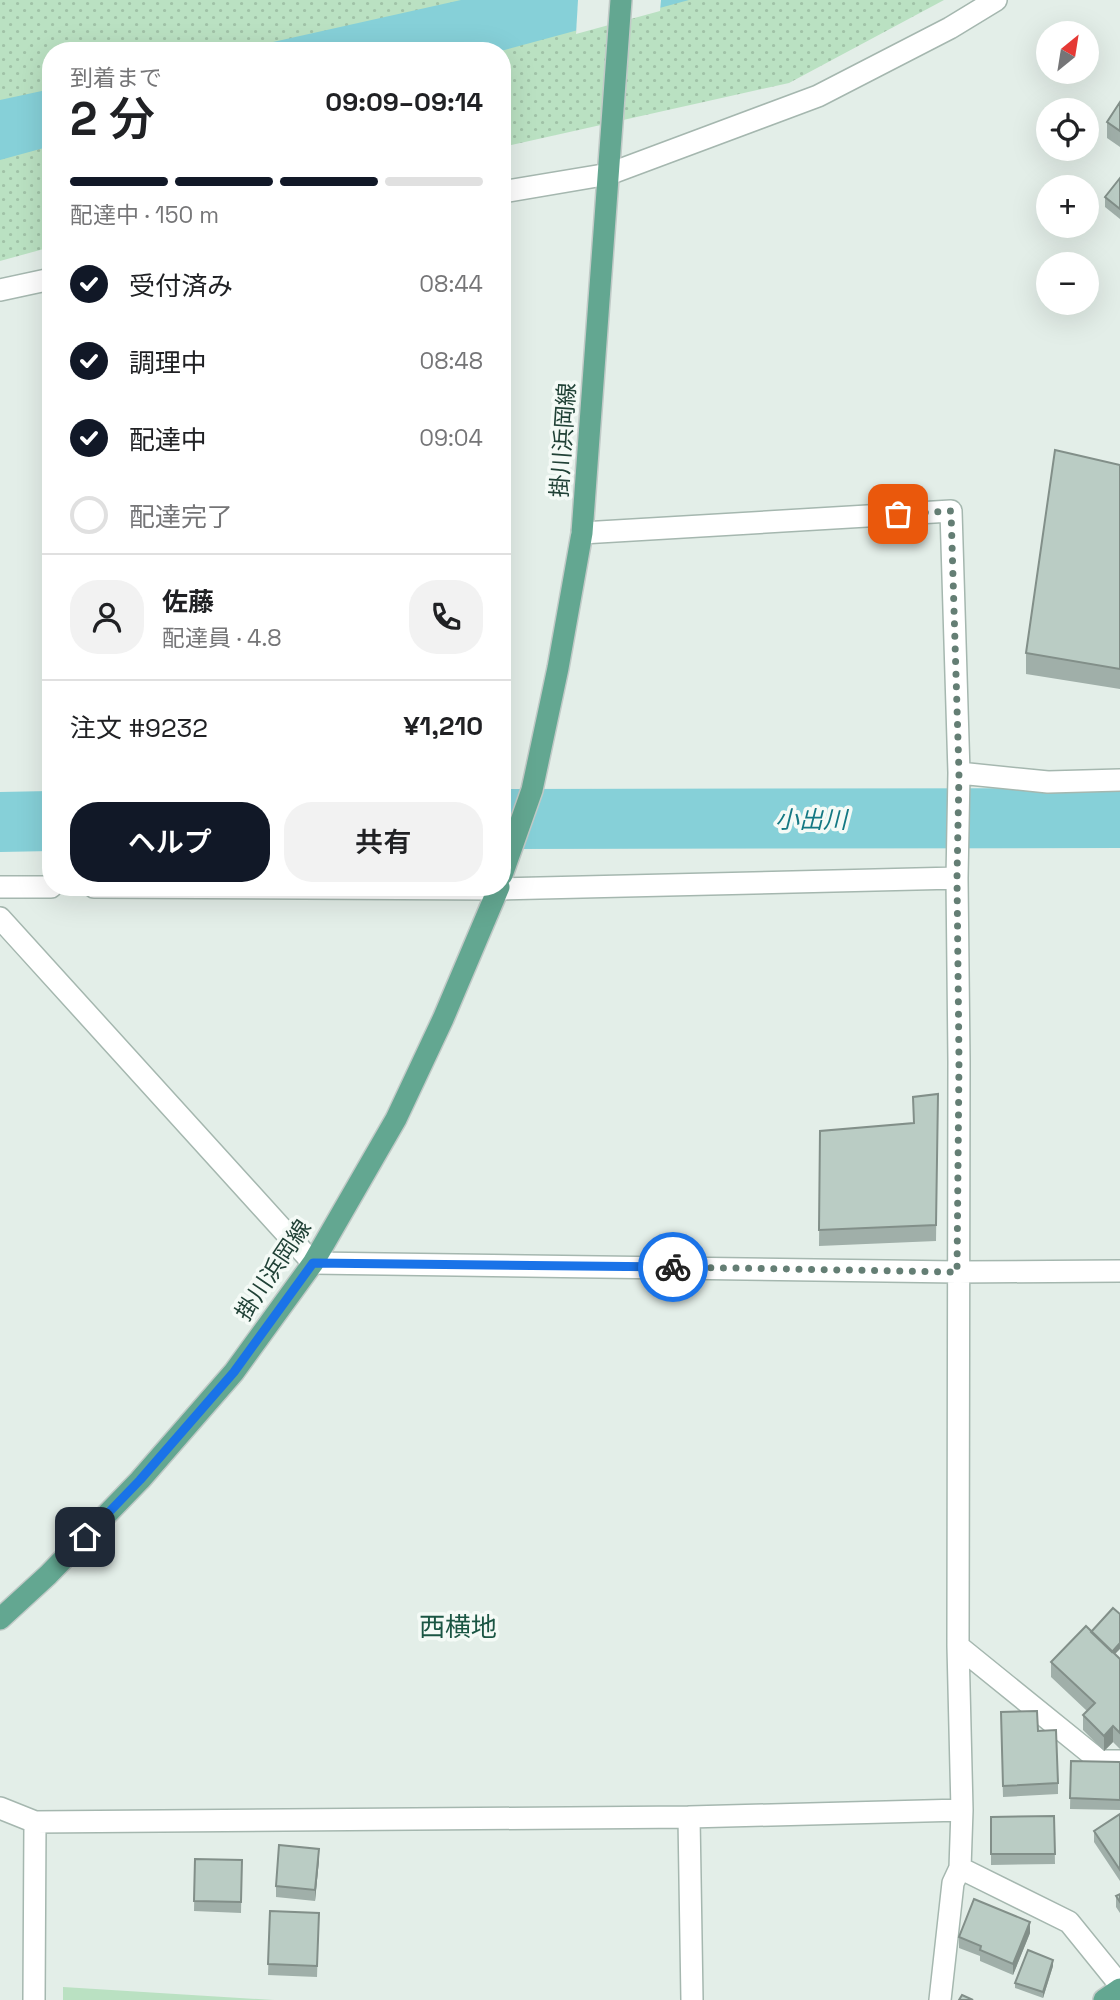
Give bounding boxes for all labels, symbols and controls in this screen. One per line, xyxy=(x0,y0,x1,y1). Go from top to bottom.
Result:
north arrow xyxy=(1036,21,1099,84)
map controls xyxy=(1036,21,1099,315)
text: 到着まで xyxy=(70,63,162,93)
text: 09:09–09:14 xyxy=(325,85,483,119)
text: 2 分 xyxy=(70,90,155,148)
button: locate xyxy=(1036,98,1099,161)
button: + xyxy=(1036,175,1099,238)
text: 配達中 · 150 m xyxy=(70,200,219,230)
button: − xyxy=(1036,252,1099,315)
icon: check xyxy=(70,265,108,303)
text: 受付済み xyxy=(129,269,233,303)
text: 08:44 xyxy=(419,269,483,299)
icon: check xyxy=(70,342,108,380)
text: 調理中 xyxy=(129,346,207,380)
text: 08:48 xyxy=(419,346,483,376)
street label: 掛川浜岡線 xyxy=(544,382,582,498)
icon: check xyxy=(70,419,108,457)
text: 配達中 xyxy=(129,423,207,457)
text: 09:04 xyxy=(419,423,483,453)
pin xyxy=(868,484,928,544)
icon: bag xyxy=(879,495,917,533)
text: 配達完了 xyxy=(129,500,233,534)
button: person xyxy=(70,580,144,654)
button: phone xyxy=(409,580,483,654)
text: 佐藤 xyxy=(162,585,214,619)
text: 配達員 · 4.8 xyxy=(162,623,282,653)
text: ¥1,210 xyxy=(403,709,483,743)
text: 注文 #9232 xyxy=(70,711,208,745)
button: ヘルプ xyxy=(70,802,270,882)
button: 共有 xyxy=(284,802,483,882)
water label: 小出川 xyxy=(775,804,850,835)
street label: 掛川浜岡線 xyxy=(228,1214,318,1326)
courier xyxy=(638,1232,708,1302)
icon: bike xyxy=(654,1248,692,1286)
pin xyxy=(55,1507,115,1567)
icon: home xyxy=(66,1518,104,1556)
district label: 西横地 xyxy=(419,1610,497,1644)

